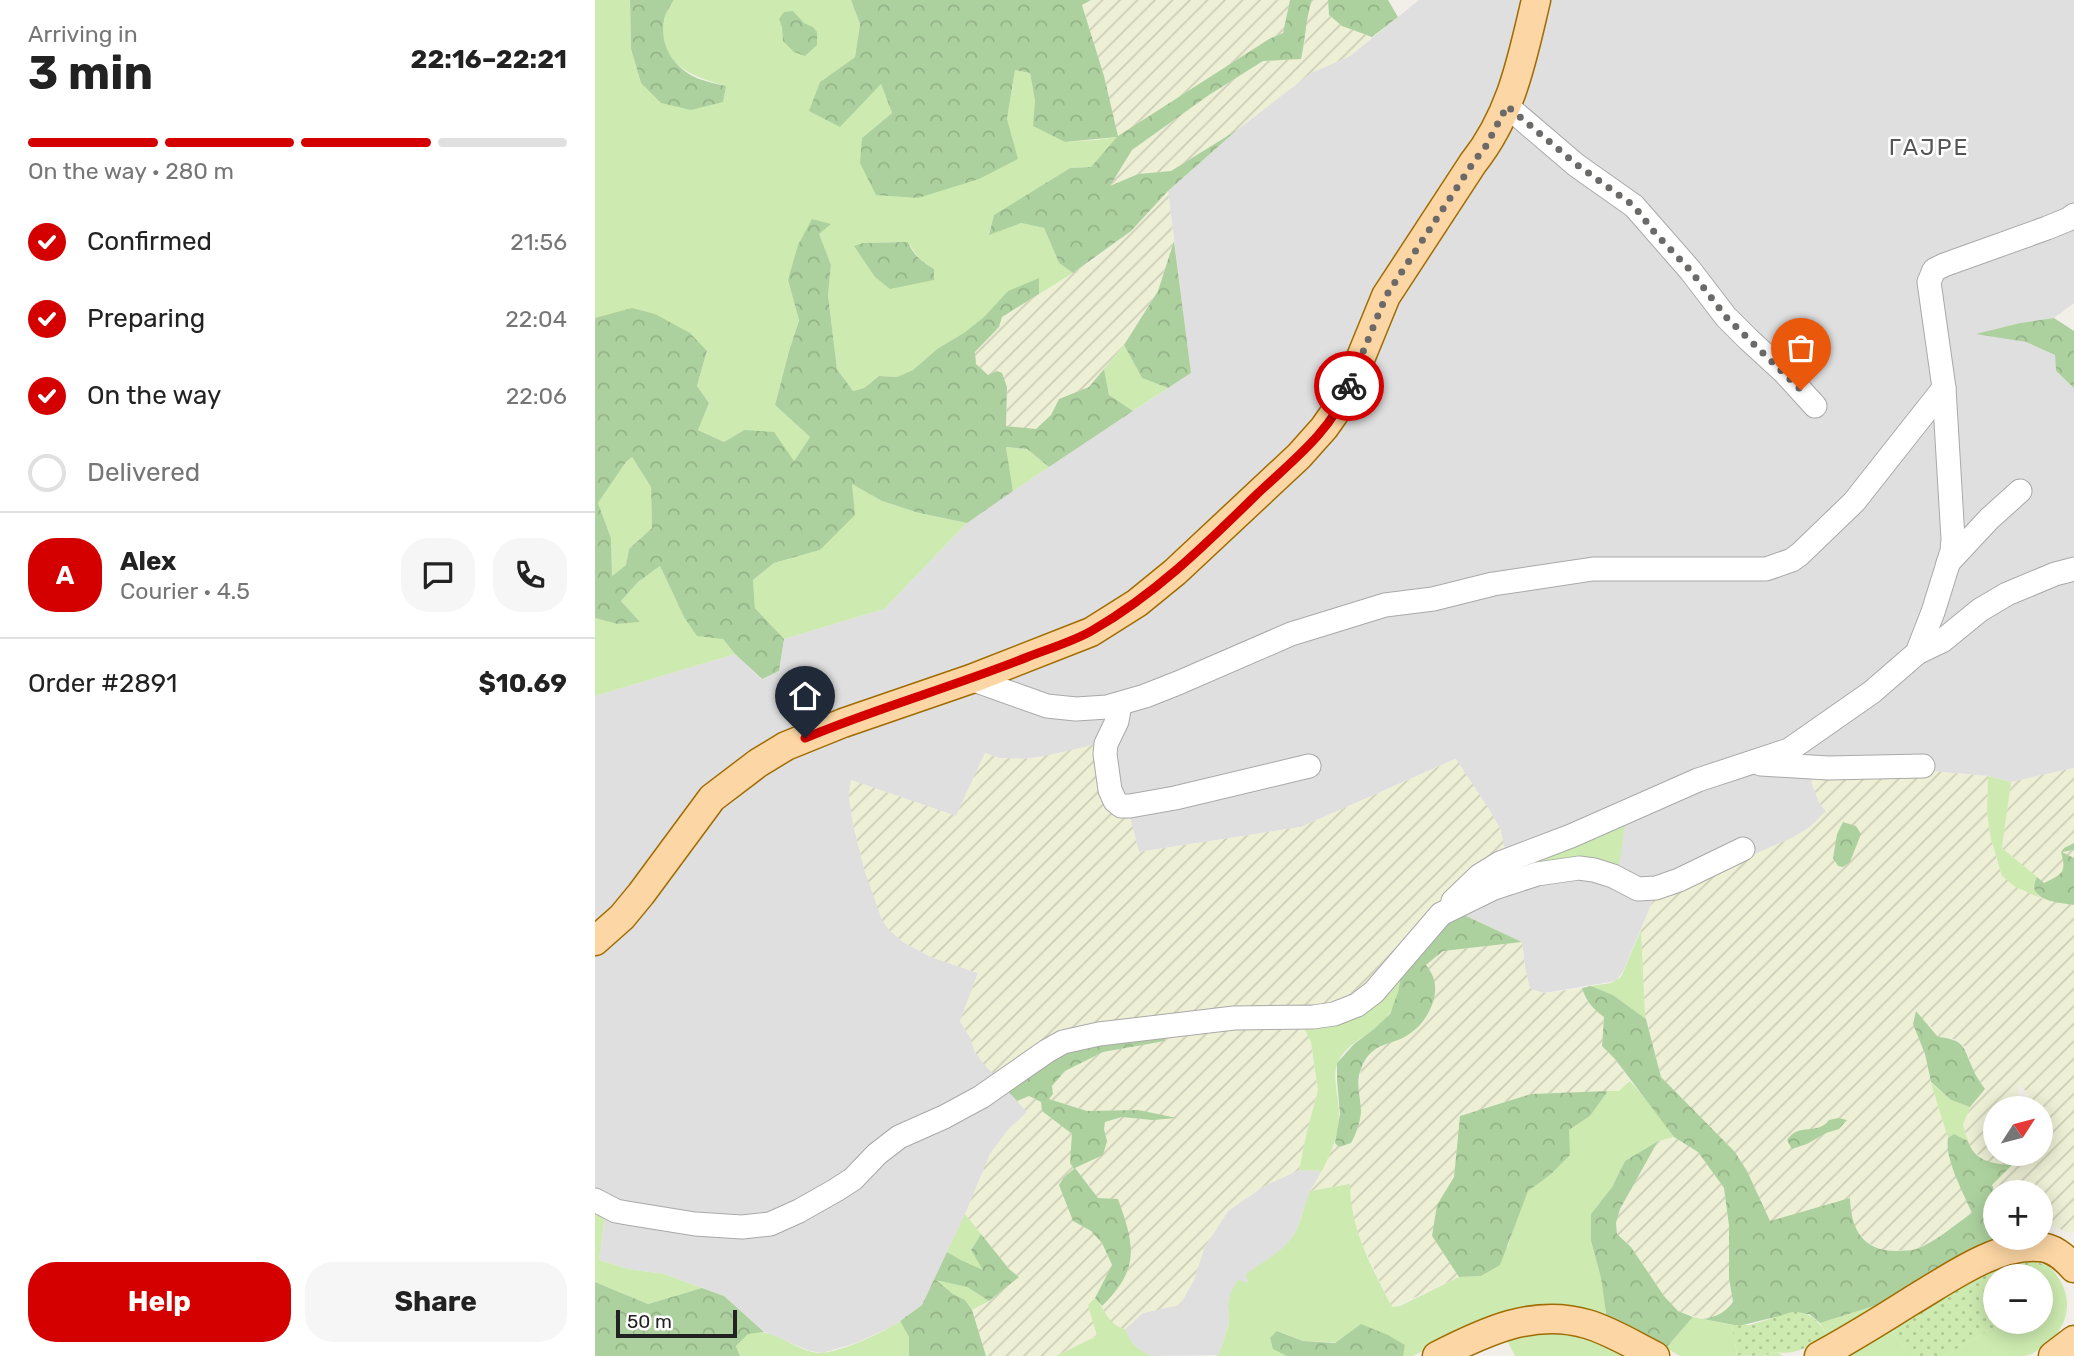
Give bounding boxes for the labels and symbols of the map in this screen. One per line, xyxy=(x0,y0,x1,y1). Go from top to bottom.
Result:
district label: ГАЈРЕ xyxy=(1889,133,1969,161)
pin xyxy=(1771,318,1831,390)
courier xyxy=(1314,351,1384,421)
pin xyxy=(775,666,835,738)
north arrow xyxy=(1983,1096,2053,1166)
scale bar xyxy=(616,1307,737,1339)

